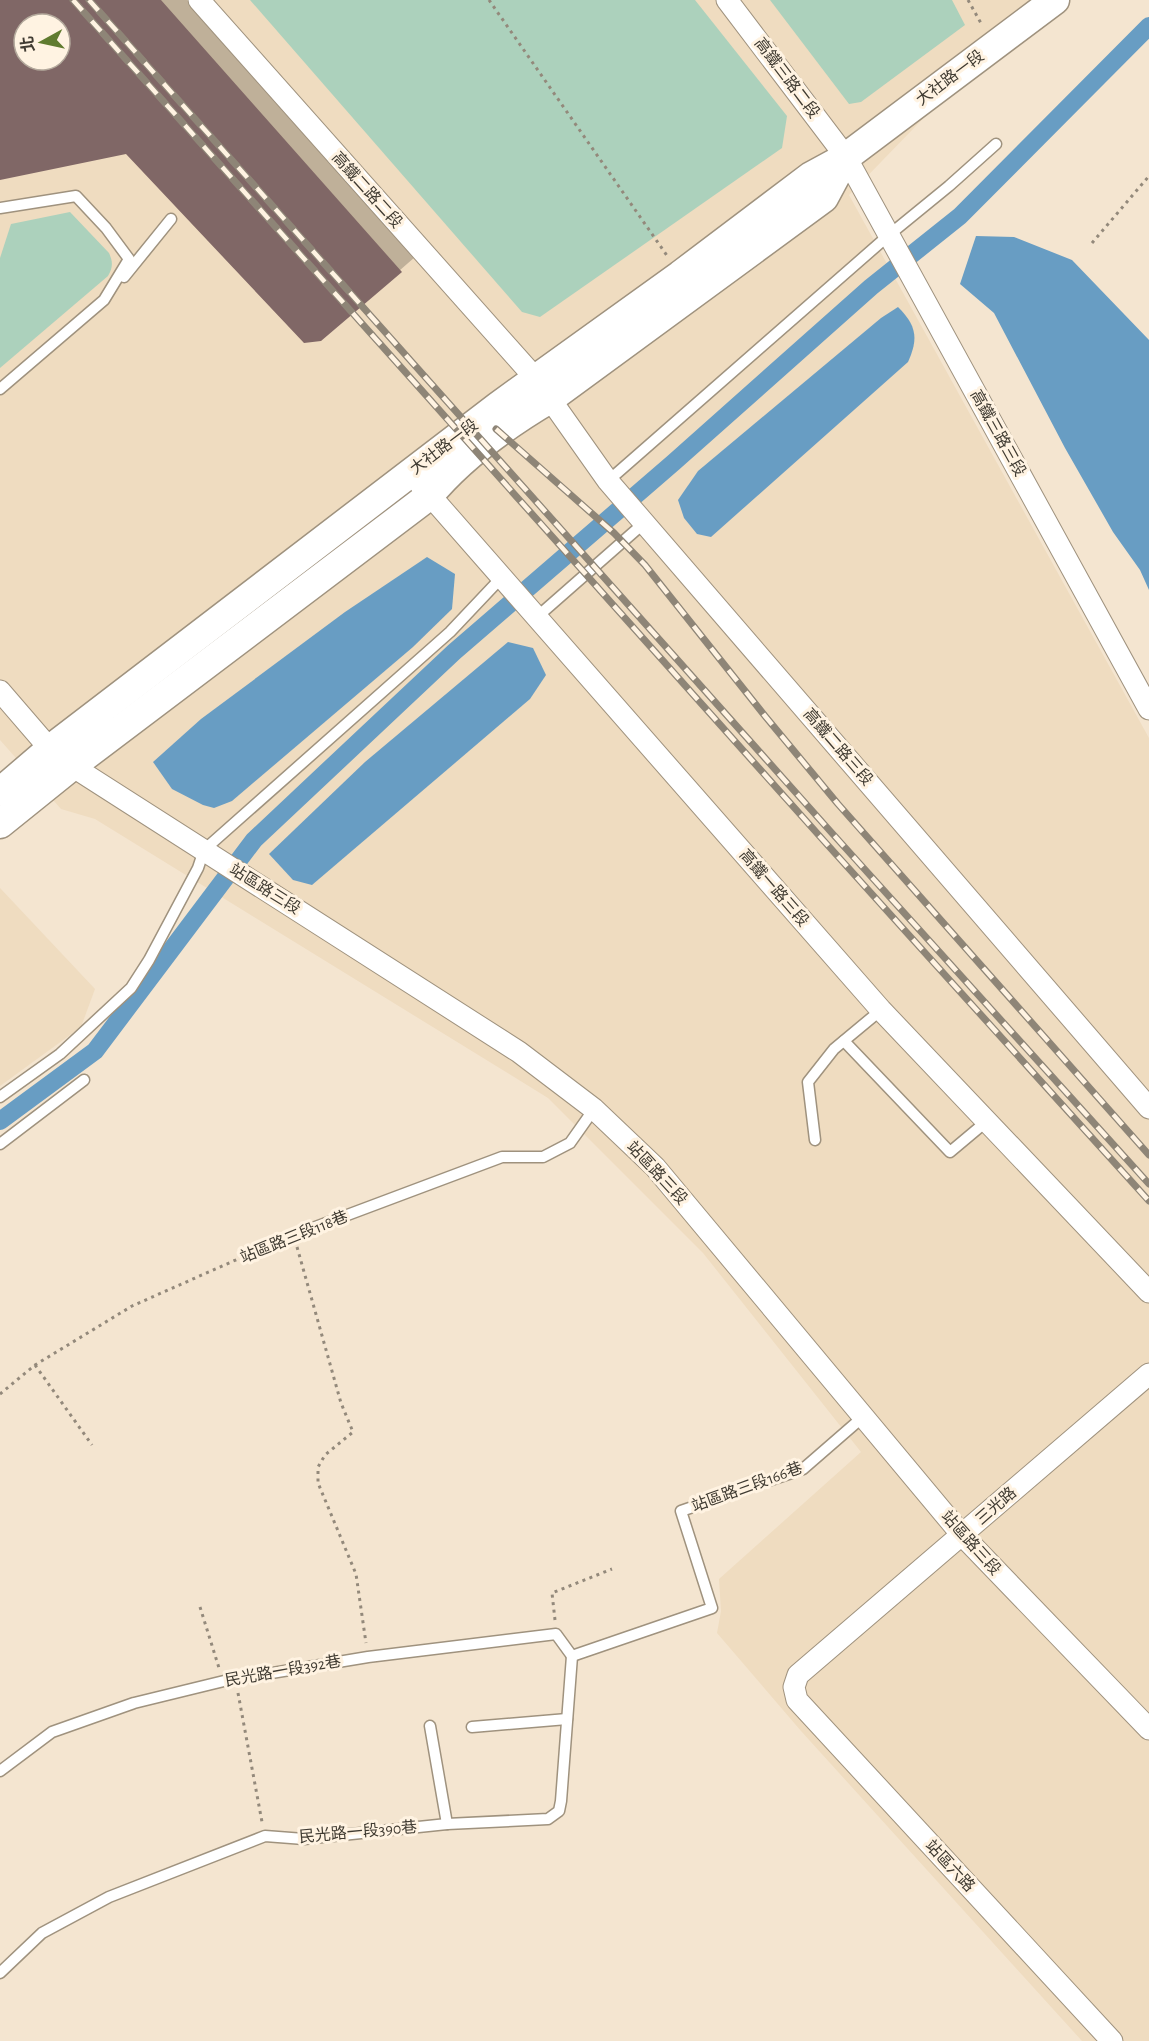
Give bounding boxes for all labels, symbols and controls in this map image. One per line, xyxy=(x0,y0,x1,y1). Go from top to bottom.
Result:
north arrow xyxy=(12,12,72,72)
street label: 高鐵三路二段 xyxy=(752,34,823,121)
text: 北 xyxy=(18,35,37,53)
street label: 大社路一段 xyxy=(913,47,987,108)
street label: 高鐵二路二段 xyxy=(329,148,406,231)
street label: 高鐵三路三段 xyxy=(968,387,1029,479)
street label: 大社路一段 xyxy=(407,416,481,477)
street label: 高鐵二路三段 xyxy=(800,705,876,788)
street label: 高鐵一路三段 xyxy=(736,846,812,929)
street label: 站區路三段 xyxy=(227,860,304,917)
street label: 站區路三段 xyxy=(624,1138,691,1208)
street label: 站區路三段118巷 xyxy=(238,1207,350,1266)
street label: 站區路三段166巷 xyxy=(689,1459,804,1514)
street label: 三光路 xyxy=(972,1483,1019,1528)
street label: 站區路三段 xyxy=(938,1507,1004,1578)
street label: 民光路一段392巷 xyxy=(224,1652,342,1689)
street label: 民光路一段390巷 xyxy=(298,1818,418,1845)
street label: 站區六路 xyxy=(922,1836,978,1895)

